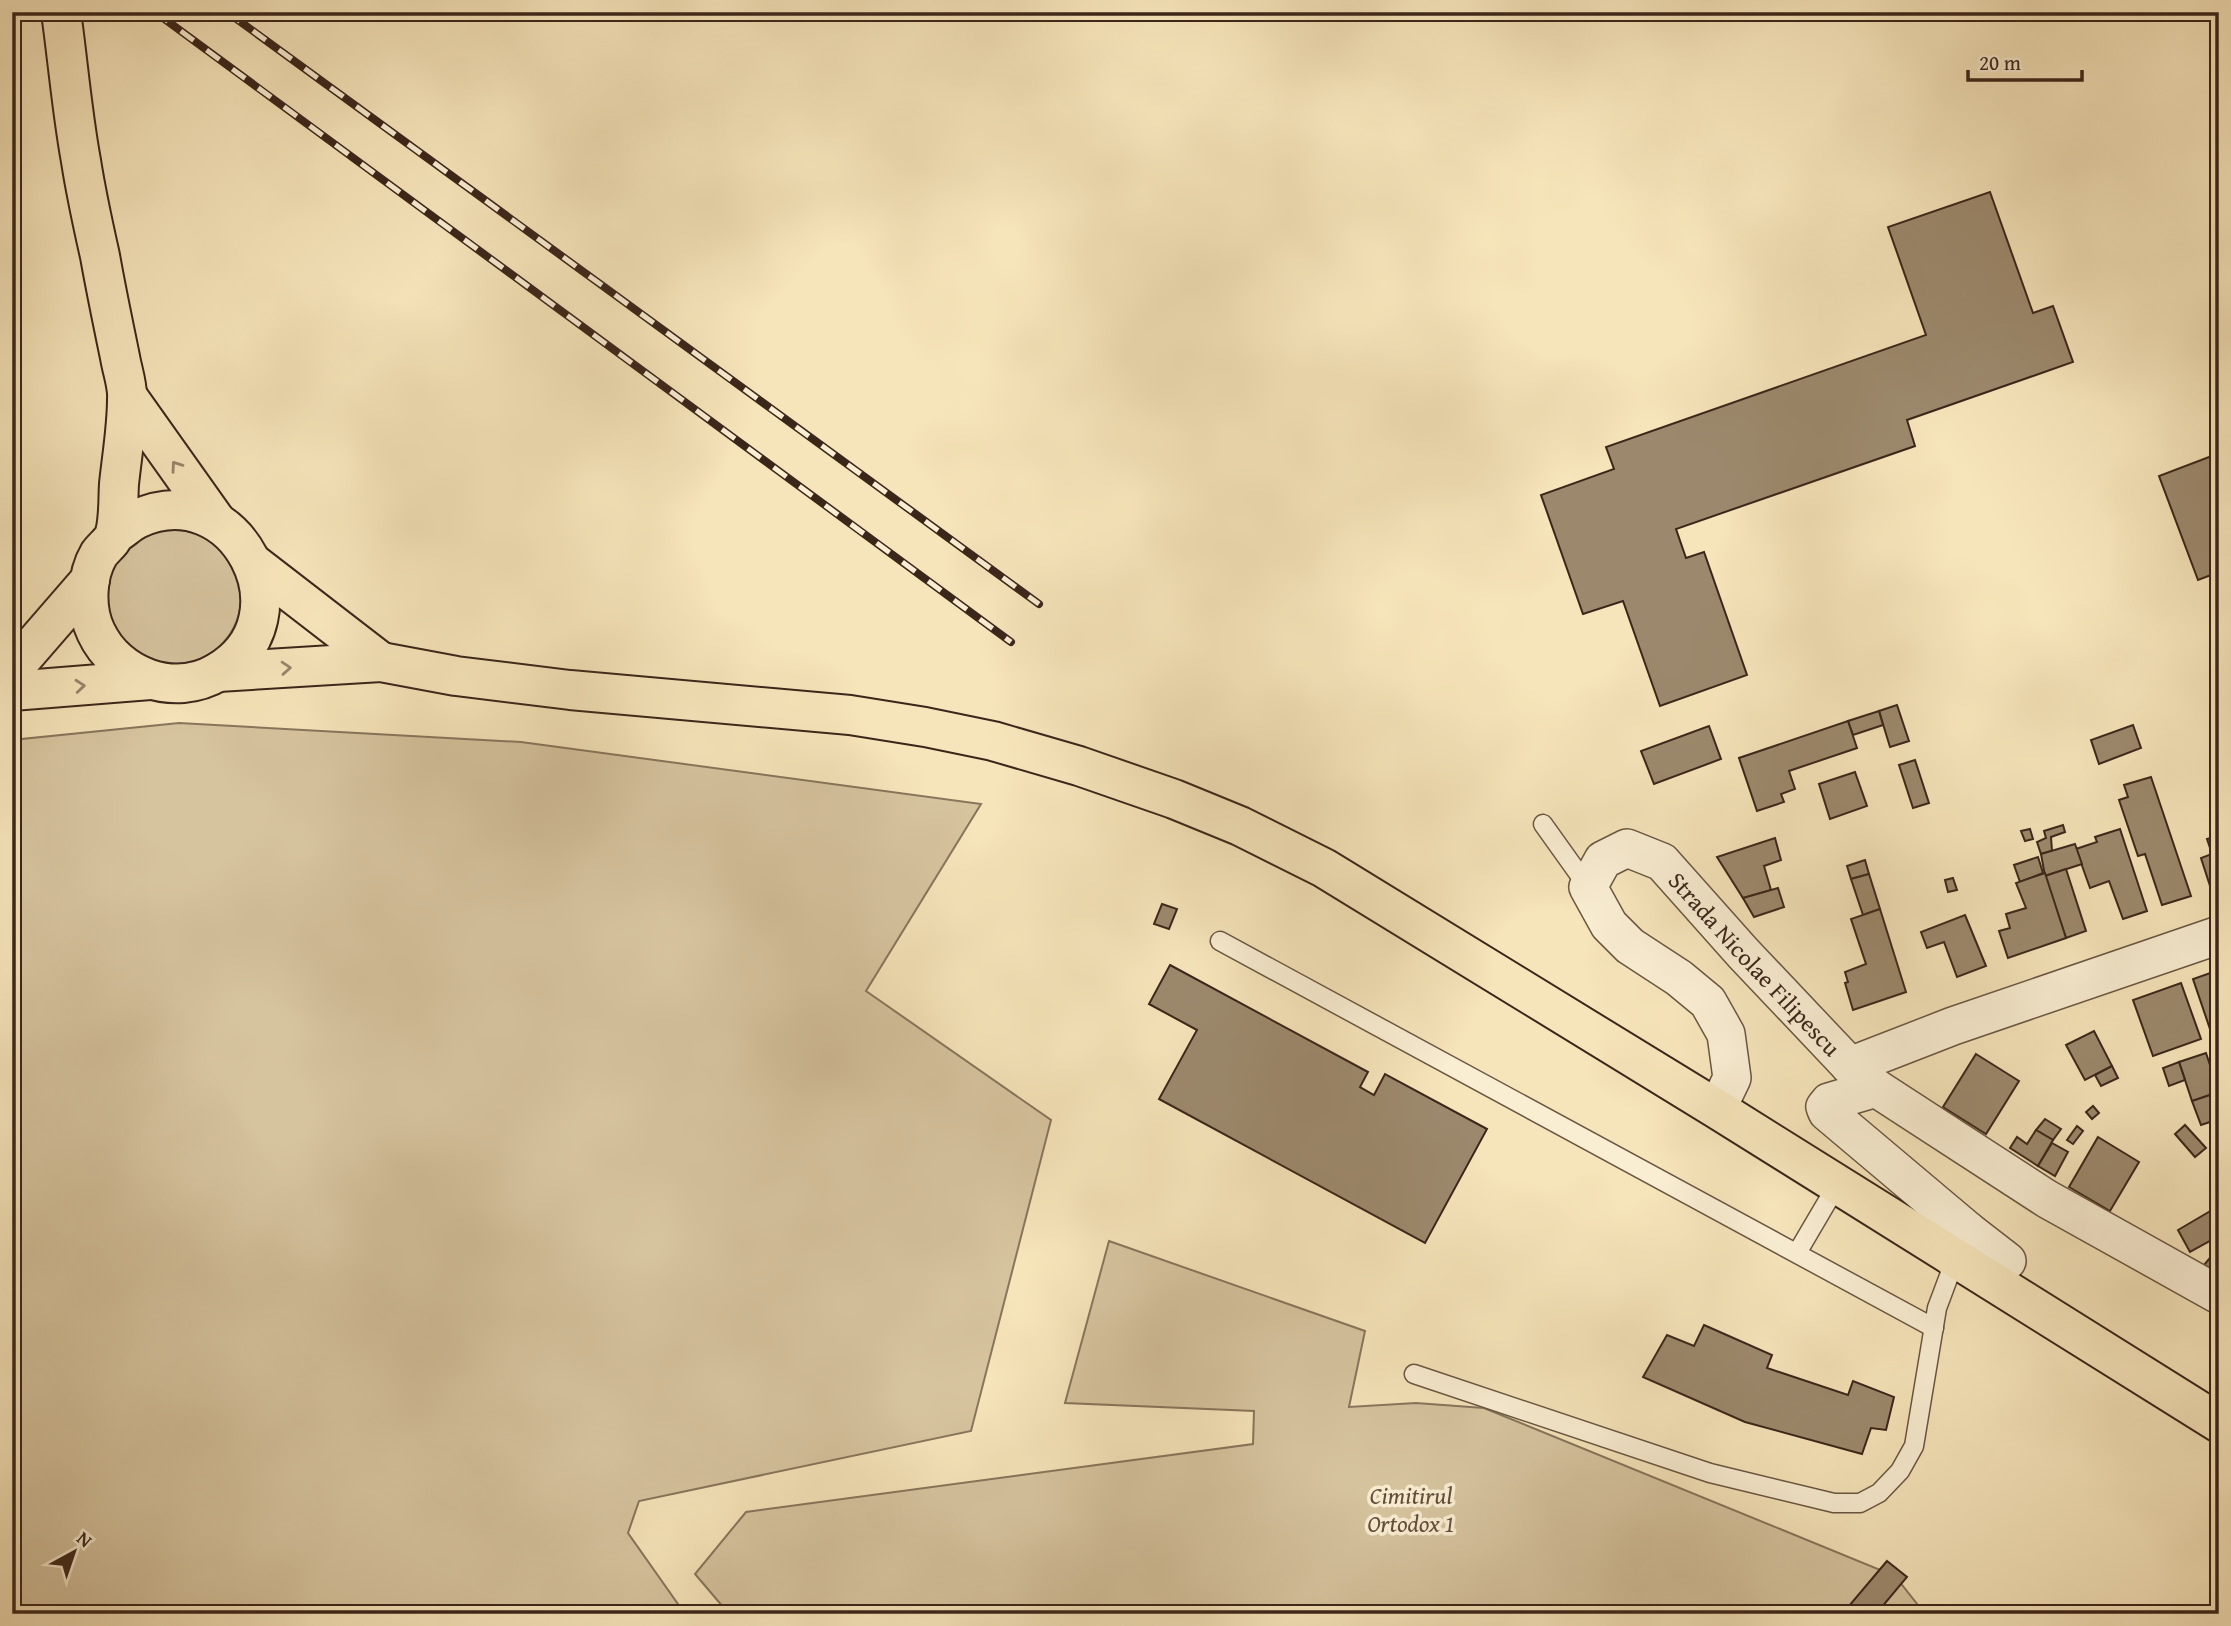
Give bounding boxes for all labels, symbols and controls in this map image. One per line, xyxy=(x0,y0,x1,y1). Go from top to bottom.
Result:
scale bar xyxy=(1968,38,2082,82)
text: 20 m xyxy=(1979,47,2021,78)
one-way arrow xyxy=(172,461,184,474)
one-way arrow xyxy=(281,661,292,676)
one-way arrow xyxy=(75,679,86,694)
street label: Strada Nicolae Filipescu xyxy=(1661,864,1849,1064)
park label: Cimitirul Ortodox 1 xyxy=(1367,1478,1455,1541)
north arrow xyxy=(38,1518,108,1588)
text: N xyxy=(71,1524,99,1554)

